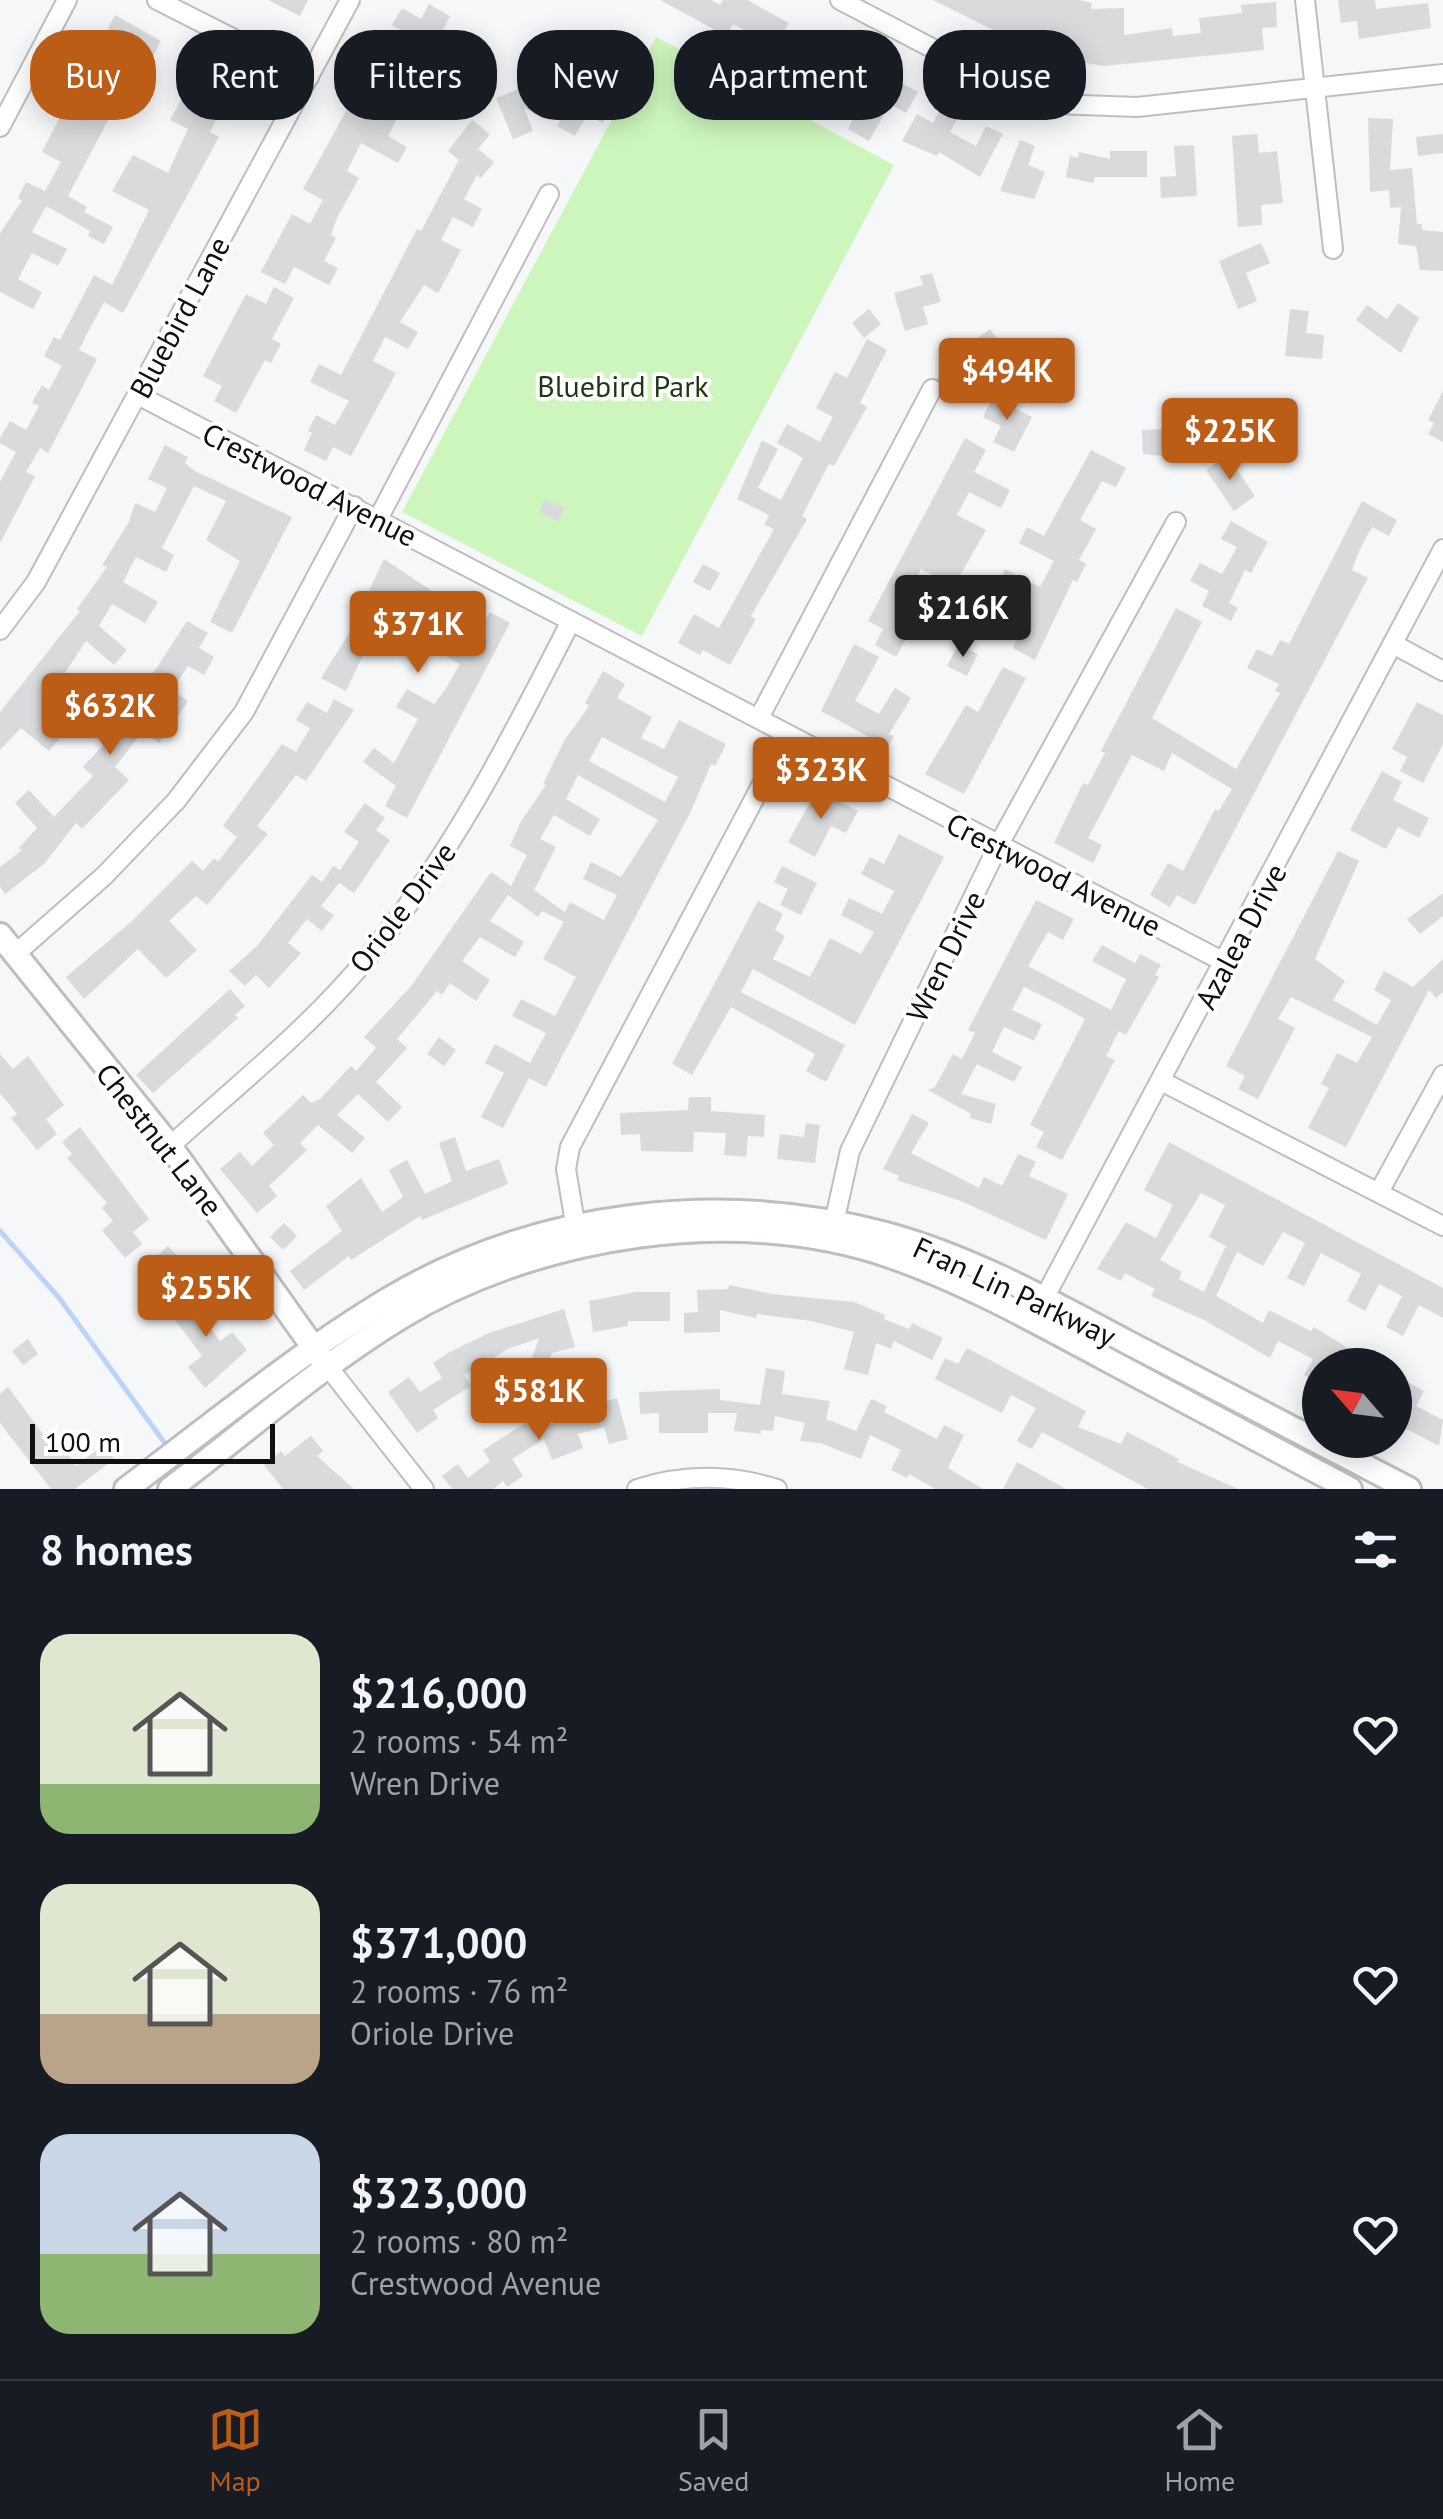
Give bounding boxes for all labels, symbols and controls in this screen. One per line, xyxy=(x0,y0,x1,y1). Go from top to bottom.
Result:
chip: Buy xyxy=(30,30,156,120)
chip: Rent xyxy=(176,30,314,120)
chip: Filters xyxy=(334,30,497,120)
chip: New xyxy=(517,30,654,120)
chip: Apartment xyxy=(674,30,903,120)
chip: House xyxy=(923,30,1086,120)
street label: Bluebird Lane xyxy=(120,229,238,405)
pin: $494K xyxy=(937,338,1077,423)
text: $494K xyxy=(961,349,1053,391)
park label: Bluebird Park xyxy=(537,366,709,405)
pin: $225K xyxy=(1160,398,1300,483)
text: $225K xyxy=(1184,409,1276,451)
street label: Crestwood Avenue xyxy=(196,413,424,555)
pin: $216K xyxy=(893,575,1033,660)
text: $216K xyxy=(917,586,1009,628)
pin: $371K xyxy=(348,591,488,676)
text: $371K xyxy=(372,602,464,644)
pin: $632K xyxy=(40,673,180,758)
text: $632K xyxy=(64,684,156,726)
pin: $323K xyxy=(751,737,891,822)
text: $323K xyxy=(775,748,867,790)
street label: Crestwood Avenue xyxy=(940,803,1168,945)
street label: Oriole Drive xyxy=(340,834,464,980)
street label: Azalea Drive xyxy=(1185,857,1295,1015)
street label: Wren Drive xyxy=(897,884,993,1028)
street label: Chestnut Lane xyxy=(88,1055,232,1223)
street label: Fran Lin Parkway xyxy=(907,1227,1123,1355)
pin: $255K xyxy=(136,1255,276,1340)
text: $255K xyxy=(160,1266,252,1308)
north arrow xyxy=(1302,1348,1412,1458)
map controls xyxy=(1302,1348,1412,1458)
pin: $581K xyxy=(469,1358,609,1443)
text: $581K xyxy=(493,1369,585,1411)
scale bar xyxy=(30,1419,275,1464)
text: 100 m xyxy=(45,1423,121,1460)
text: 8 homes xyxy=(40,1522,193,1577)
icon: filters xyxy=(1348,1522,1403,1577)
text: $216,000 xyxy=(350,1665,527,1720)
icon: home xyxy=(120,1674,240,1794)
icon: heart xyxy=(1348,1707,1403,1762)
text: 2 rooms · 54 m² xyxy=(350,1720,568,1762)
text: Wren Drive xyxy=(350,1762,500,1804)
text: $371,000 xyxy=(350,1915,527,1970)
icon: home xyxy=(120,1924,240,2044)
icon: heart xyxy=(1348,1957,1403,2012)
text: 2 rooms · 76 m² xyxy=(350,1970,568,2012)
text: Oriole Drive xyxy=(350,2012,514,2054)
text: $323,000 xyxy=(350,2165,527,2220)
icon: home xyxy=(120,2174,240,2294)
icon: heart xyxy=(1348,2207,1403,2262)
text: 2 rooms · 80 m² xyxy=(350,2220,568,2262)
text: Crestwood Avenue xyxy=(350,2262,601,2304)
tab: Map xyxy=(208,2402,263,2499)
tab: Saved xyxy=(678,2402,749,2499)
tab: Home xyxy=(1165,2402,1235,2499)

